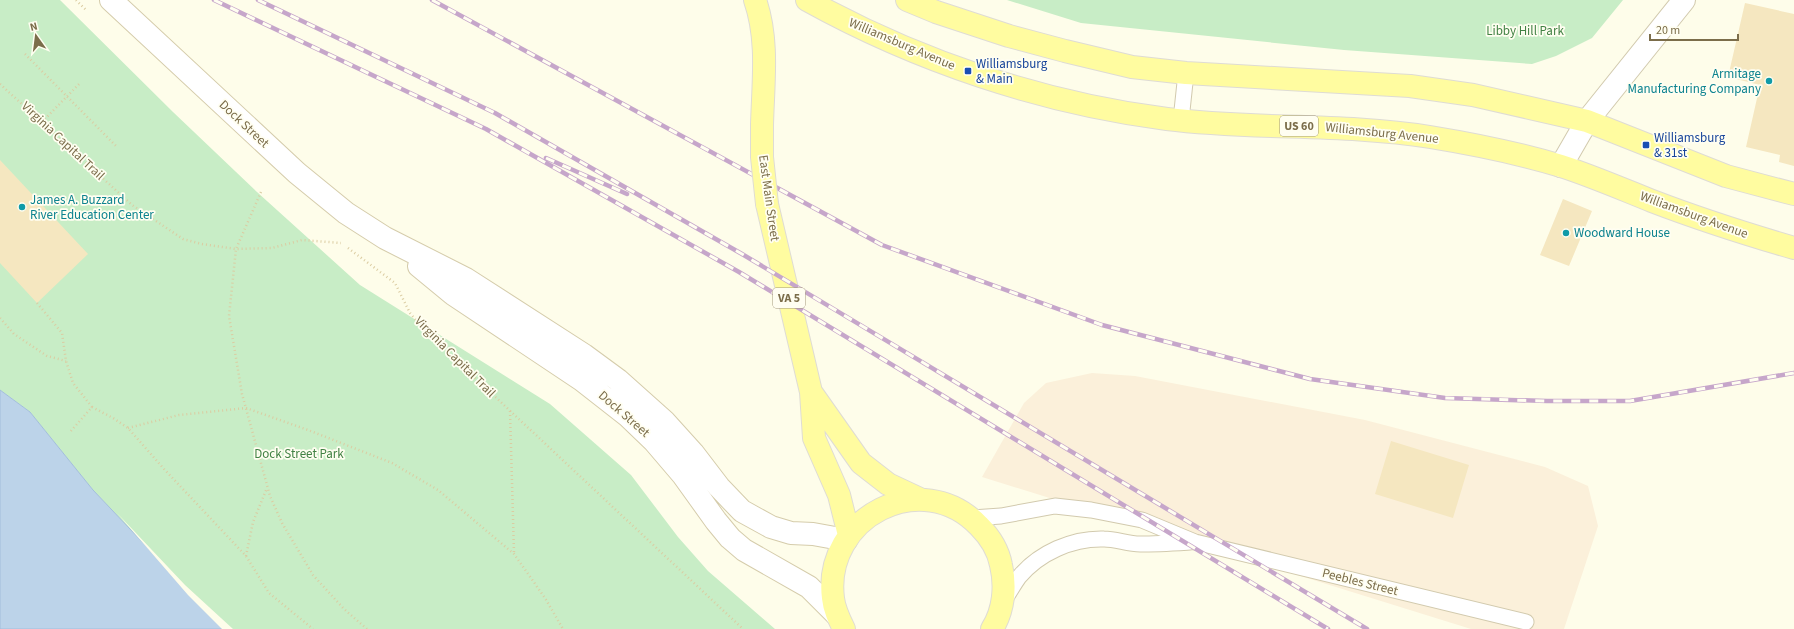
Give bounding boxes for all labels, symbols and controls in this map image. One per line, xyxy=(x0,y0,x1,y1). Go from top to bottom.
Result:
street label: Williamsburg Avenue xyxy=(846,13,958,75)
north arrow xyxy=(16,16,56,56)
scale bar xyxy=(1650,16,1738,42)
text: N xyxy=(28,19,39,35)
park label: Libby Hill Park xyxy=(1486,22,1564,40)
text: 20 m xyxy=(1656,22,1680,39)
place label: Williamsburg & Main xyxy=(976,55,1048,88)
place label: Armitage Manufacturing Company xyxy=(1627,65,1761,98)
marker: Williamsburg & Main xyxy=(963,66,973,76)
marker: Armitage Manufacturing Company xyxy=(1764,76,1774,86)
street label: Dock Street xyxy=(215,96,273,152)
street label: Virginia Capital Trail xyxy=(17,98,109,184)
road number: US 60 xyxy=(1280,116,1318,136)
street label: Williamsburg Avenue xyxy=(1324,118,1440,148)
place label: Williamsburg & 31st xyxy=(1654,129,1726,162)
marker: Williamsburg & 31st xyxy=(1641,140,1651,150)
street label: East Main Street xyxy=(754,154,784,243)
street label: Williamsburg Avenue xyxy=(1637,187,1751,243)
place label: James A. Buzzard River Education Center xyxy=(30,191,154,224)
marker: James A. Buzzard River Education Center xyxy=(17,202,27,212)
place label: Woodward House xyxy=(1574,224,1670,242)
marker: Woodward House xyxy=(1561,228,1571,238)
road number: VA 5 xyxy=(773,288,805,308)
street label: Virginia Capital Trail xyxy=(410,312,500,402)
street label: Dock Street xyxy=(594,387,654,442)
park label: Dock Street Park xyxy=(254,445,344,463)
street label: Peebles Street xyxy=(1320,564,1400,600)

